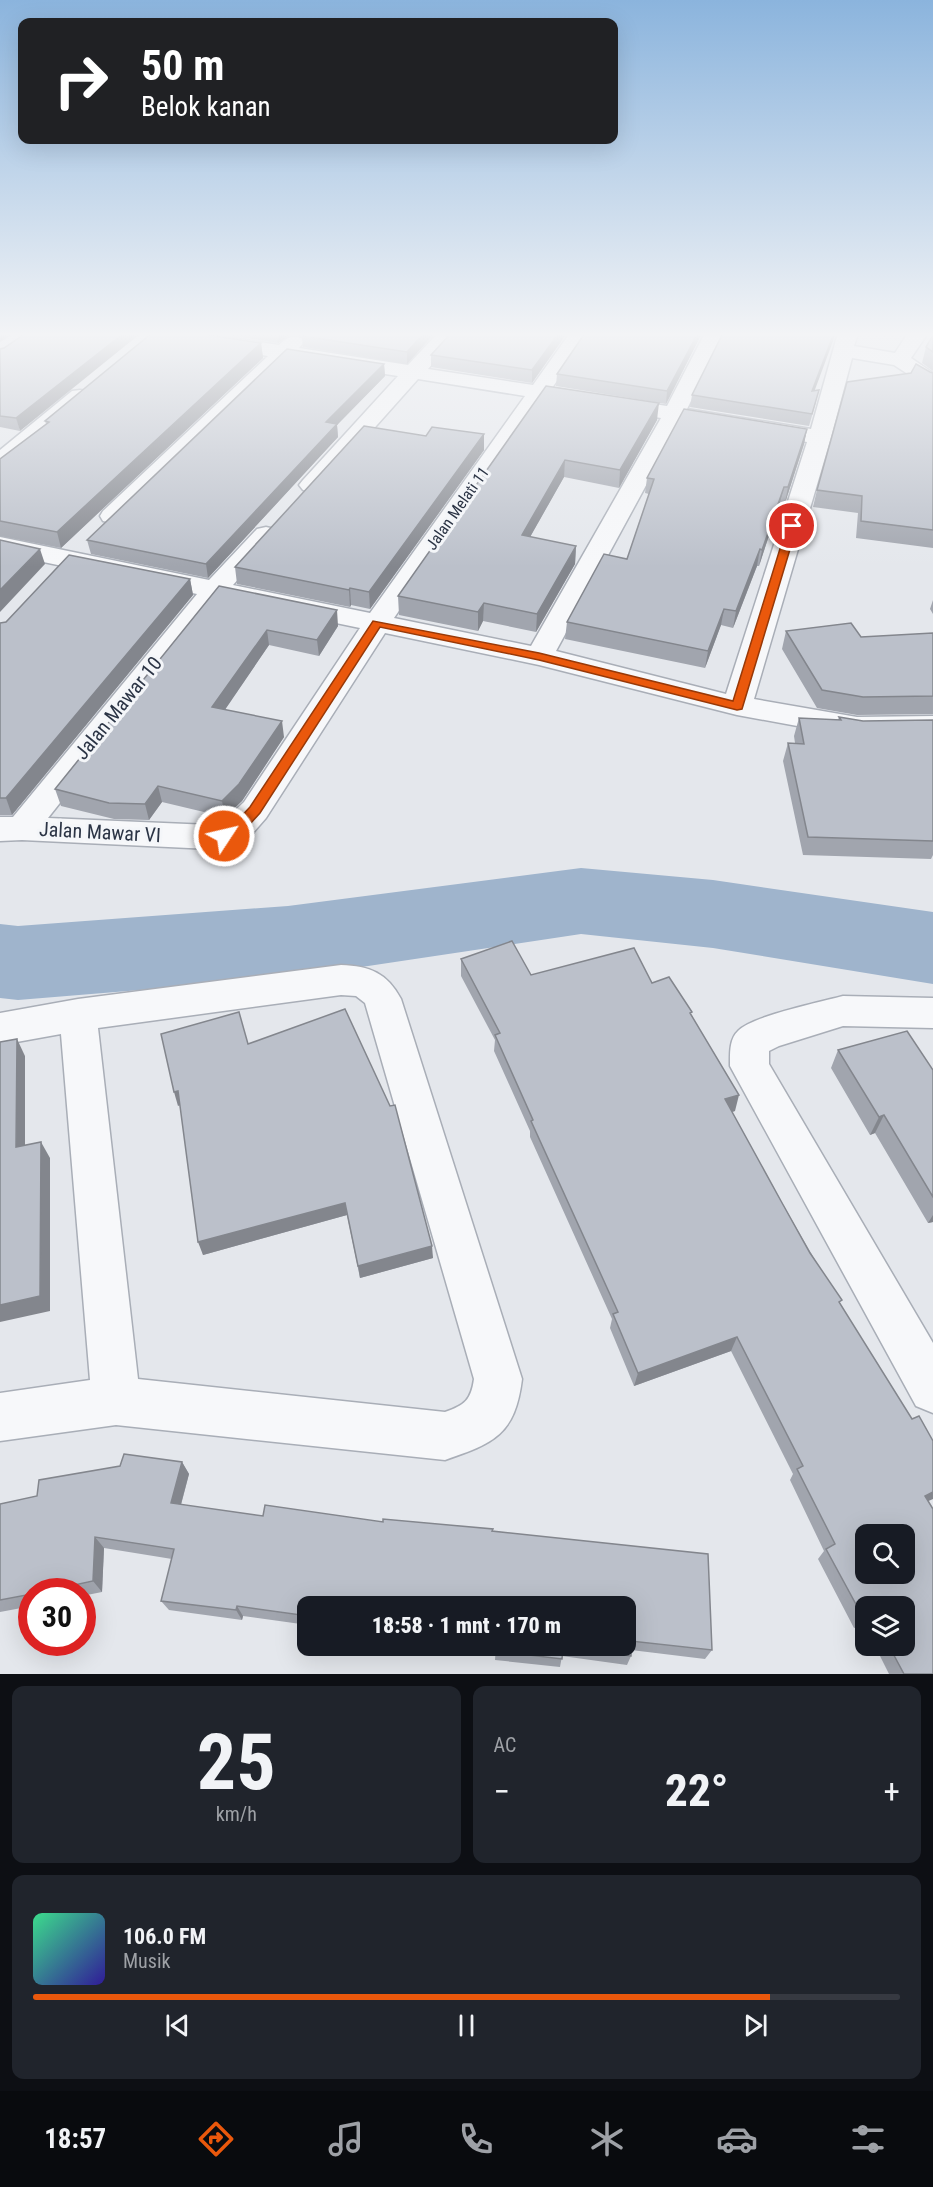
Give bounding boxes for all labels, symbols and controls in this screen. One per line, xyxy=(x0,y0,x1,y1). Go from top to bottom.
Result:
text: 50 m xyxy=(141,41,224,90)
icon: right xyxy=(42,42,120,120)
text: Belok kanan xyxy=(141,91,271,123)
street label: Jalan Melati 11 xyxy=(422,463,493,553)
pin xyxy=(766,500,817,551)
icon: arrive xyxy=(775,509,808,542)
street label: Jalan Mawar 10 xyxy=(69,652,167,764)
position arrow xyxy=(192,804,256,868)
street label: Jalan Mawar VI xyxy=(39,817,161,847)
map controls xyxy=(855,1524,915,1656)
button: search xyxy=(855,1524,915,1584)
speed limit sign: 30 xyxy=(18,1578,96,1656)
button: layers xyxy=(855,1596,915,1656)
text: 18:58 · 1 mnt · 170 m xyxy=(372,1613,561,1638)
text: 25 xyxy=(197,1717,276,1808)
text: AC xyxy=(494,1733,516,1757)
text: 22° xyxy=(665,1764,729,1817)
text: − xyxy=(494,1772,510,1811)
text: + xyxy=(884,1772,900,1811)
text: km/h xyxy=(216,1802,257,1826)
text: 106.0 FM xyxy=(123,1924,206,1949)
text: Musik xyxy=(123,1949,171,1973)
icon: previous xyxy=(161,2009,194,2042)
icon: pause xyxy=(450,2009,483,2042)
icon: next xyxy=(739,2009,772,2042)
icon: directions xyxy=(195,2118,237,2160)
icon: music xyxy=(325,2118,367,2160)
icon: phone xyxy=(455,2118,497,2160)
icon: climate xyxy=(586,2118,628,2160)
icon: car xyxy=(716,2118,758,2160)
icon: filters xyxy=(847,2118,889,2160)
text: 18:57 xyxy=(44,2123,106,2155)

